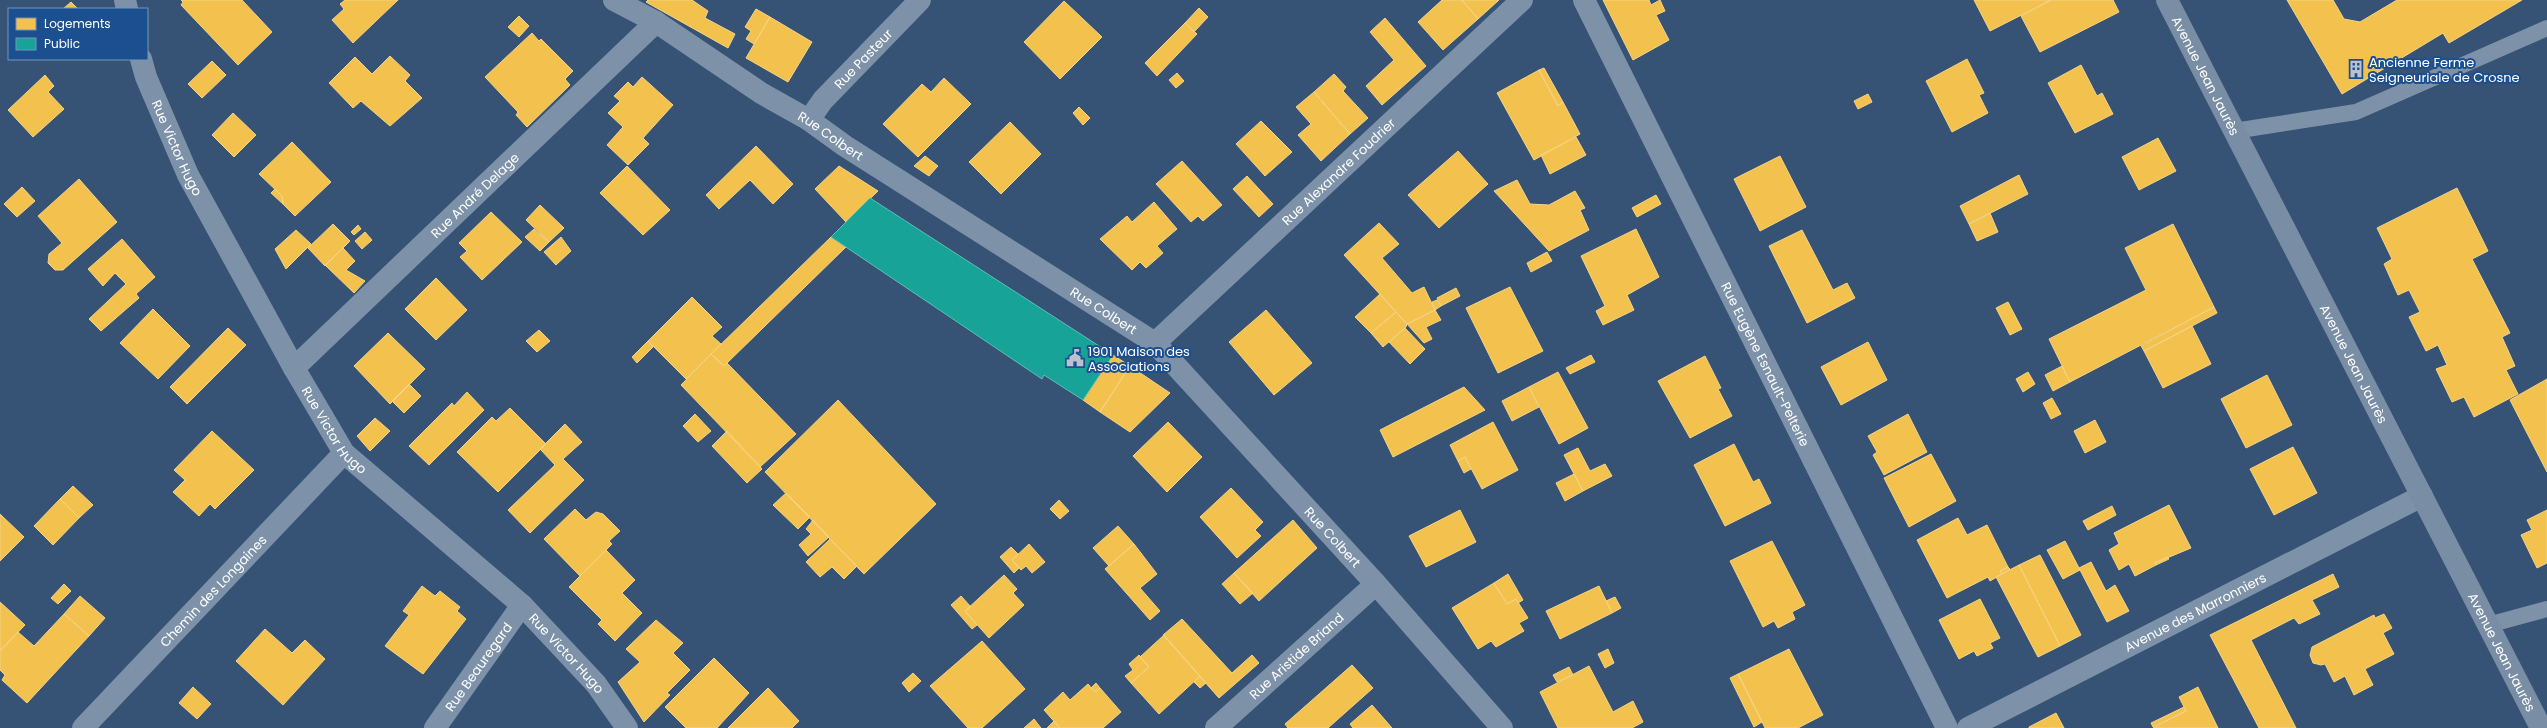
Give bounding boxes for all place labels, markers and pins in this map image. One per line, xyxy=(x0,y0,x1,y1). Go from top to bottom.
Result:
place label: Ancienne Ferme Seigneuriale de Crosne xyxy=(2369,53,2520,87)
building icon: Ancienne Ferme Seigneuriale de Crosne xyxy=(2346,59,2366,79)
place label: 1901 Maison des Associations xyxy=(1088,342,1190,376)
public building icon: 1901 Maison des Associations xyxy=(1065,348,1085,368)

